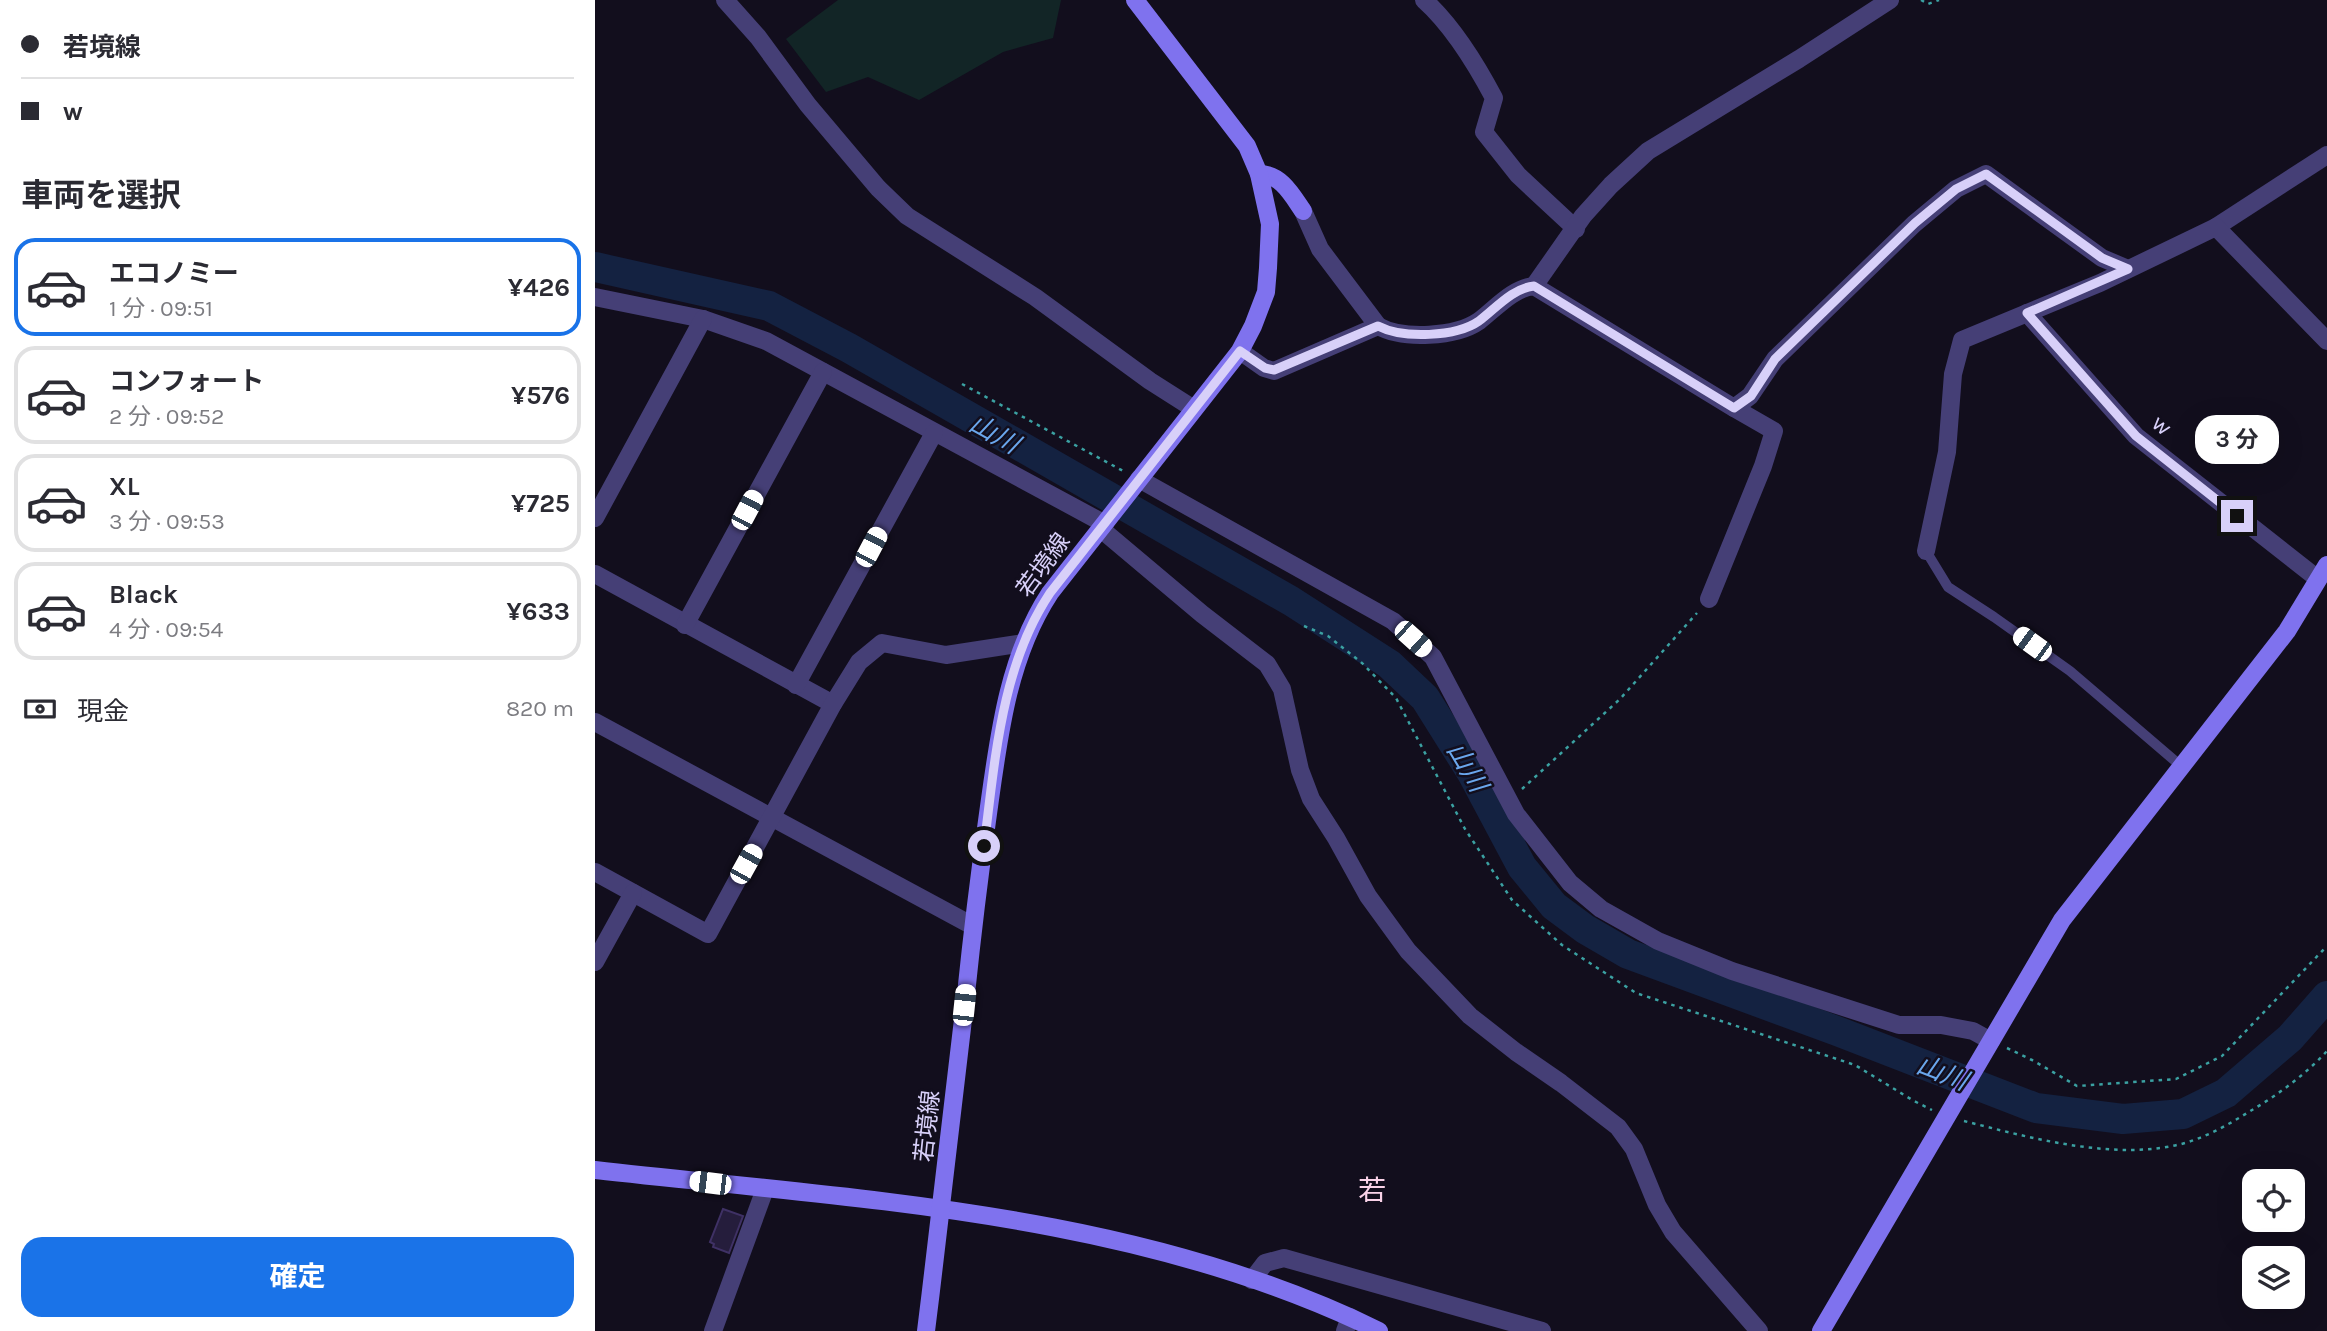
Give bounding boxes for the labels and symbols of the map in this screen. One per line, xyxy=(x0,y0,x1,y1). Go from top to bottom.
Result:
water label: 山川 xyxy=(964,408,1027,462)
street label: w xyxy=(2146,409,2178,441)
callout: 3 分 xyxy=(2195,414,2279,463)
car xyxy=(728,487,767,533)
route end xyxy=(2221,500,2253,532)
car xyxy=(852,524,891,570)
street label: 若境線 xyxy=(1011,528,1075,602)
car xyxy=(1391,617,1436,661)
car xyxy=(2009,623,2056,665)
water label: 山川 xyxy=(1440,737,1495,800)
route start xyxy=(968,830,1000,862)
car xyxy=(727,841,766,887)
car xyxy=(952,983,977,1027)
water label: 山川 xyxy=(1912,1049,1975,1098)
street label: 若境線 xyxy=(909,1089,945,1163)
car xyxy=(688,1170,733,1196)
district label: 若 xyxy=(1358,1174,1386,1207)

